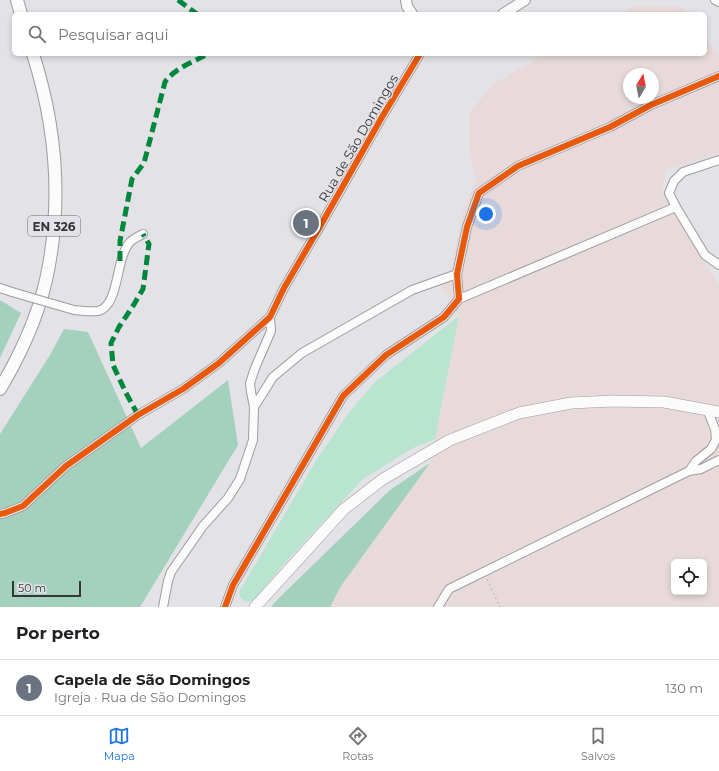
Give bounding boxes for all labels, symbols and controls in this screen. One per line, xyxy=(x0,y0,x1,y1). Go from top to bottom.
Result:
search box xyxy=(12,12,707,56)
icon: search xyxy=(26,23,48,45)
text: Pesquisar aqui xyxy=(58,25,169,44)
north arrow xyxy=(623,68,659,104)
street label: Rua de São Domingos xyxy=(315,71,401,205)
your location xyxy=(476,204,496,224)
pin: 1 xyxy=(293,208,319,238)
road number: EN 326 xyxy=(28,216,80,236)
map controls xyxy=(671,559,707,595)
button: locate xyxy=(671,559,707,595)
scale bar xyxy=(12,579,81,598)
text: 50 m xyxy=(18,581,46,595)
text: Por perto xyxy=(16,623,100,643)
text: Capela de São Domingos xyxy=(54,670,250,689)
text: 1 xyxy=(26,680,32,696)
text: 130 m xyxy=(665,680,703,696)
text: Igreja · Rua de São Domingos xyxy=(54,689,246,705)
tab: Mapa xyxy=(104,725,135,763)
tab: Rotas xyxy=(342,725,373,763)
tab: Salvos xyxy=(581,725,615,763)

